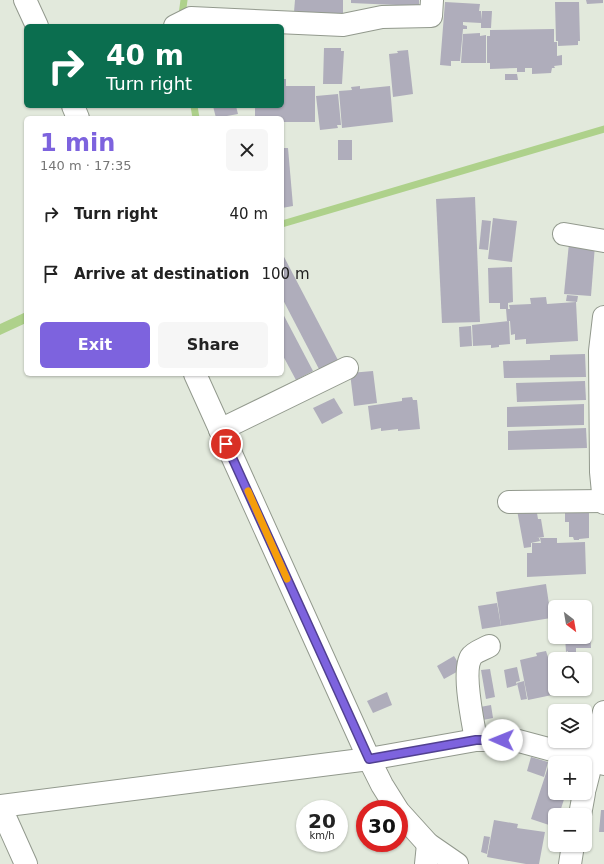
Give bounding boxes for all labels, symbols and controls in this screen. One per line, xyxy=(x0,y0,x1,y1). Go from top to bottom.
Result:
text: 40 m xyxy=(106,39,184,72)
icon: right xyxy=(40,40,92,92)
text: Turn right xyxy=(106,73,192,94)
text: 1 min xyxy=(40,129,115,157)
button: close xyxy=(226,129,268,171)
text: 140 m · 17:35 xyxy=(40,158,131,173)
icon: right xyxy=(40,203,62,225)
text: Turn right xyxy=(74,205,158,223)
text: 40 m xyxy=(230,205,268,223)
icon: arrive xyxy=(40,263,62,285)
text: Arrive at destination xyxy=(74,265,249,283)
text: 100 m xyxy=(261,265,310,283)
button: Exit xyxy=(40,322,150,368)
button: Share xyxy=(158,322,268,368)
pin xyxy=(209,427,243,461)
icon: arrive xyxy=(215,433,237,455)
north arrow xyxy=(548,600,592,644)
map controls xyxy=(548,600,592,852)
button: search xyxy=(548,652,592,696)
button: layers xyxy=(548,704,592,748)
position arrow xyxy=(481,719,523,761)
button: + xyxy=(548,756,592,800)
speed limit sign: 30 xyxy=(356,800,408,852)
button: − xyxy=(548,808,592,852)
text: 20 xyxy=(308,809,336,833)
text: km/h xyxy=(309,830,335,841)

